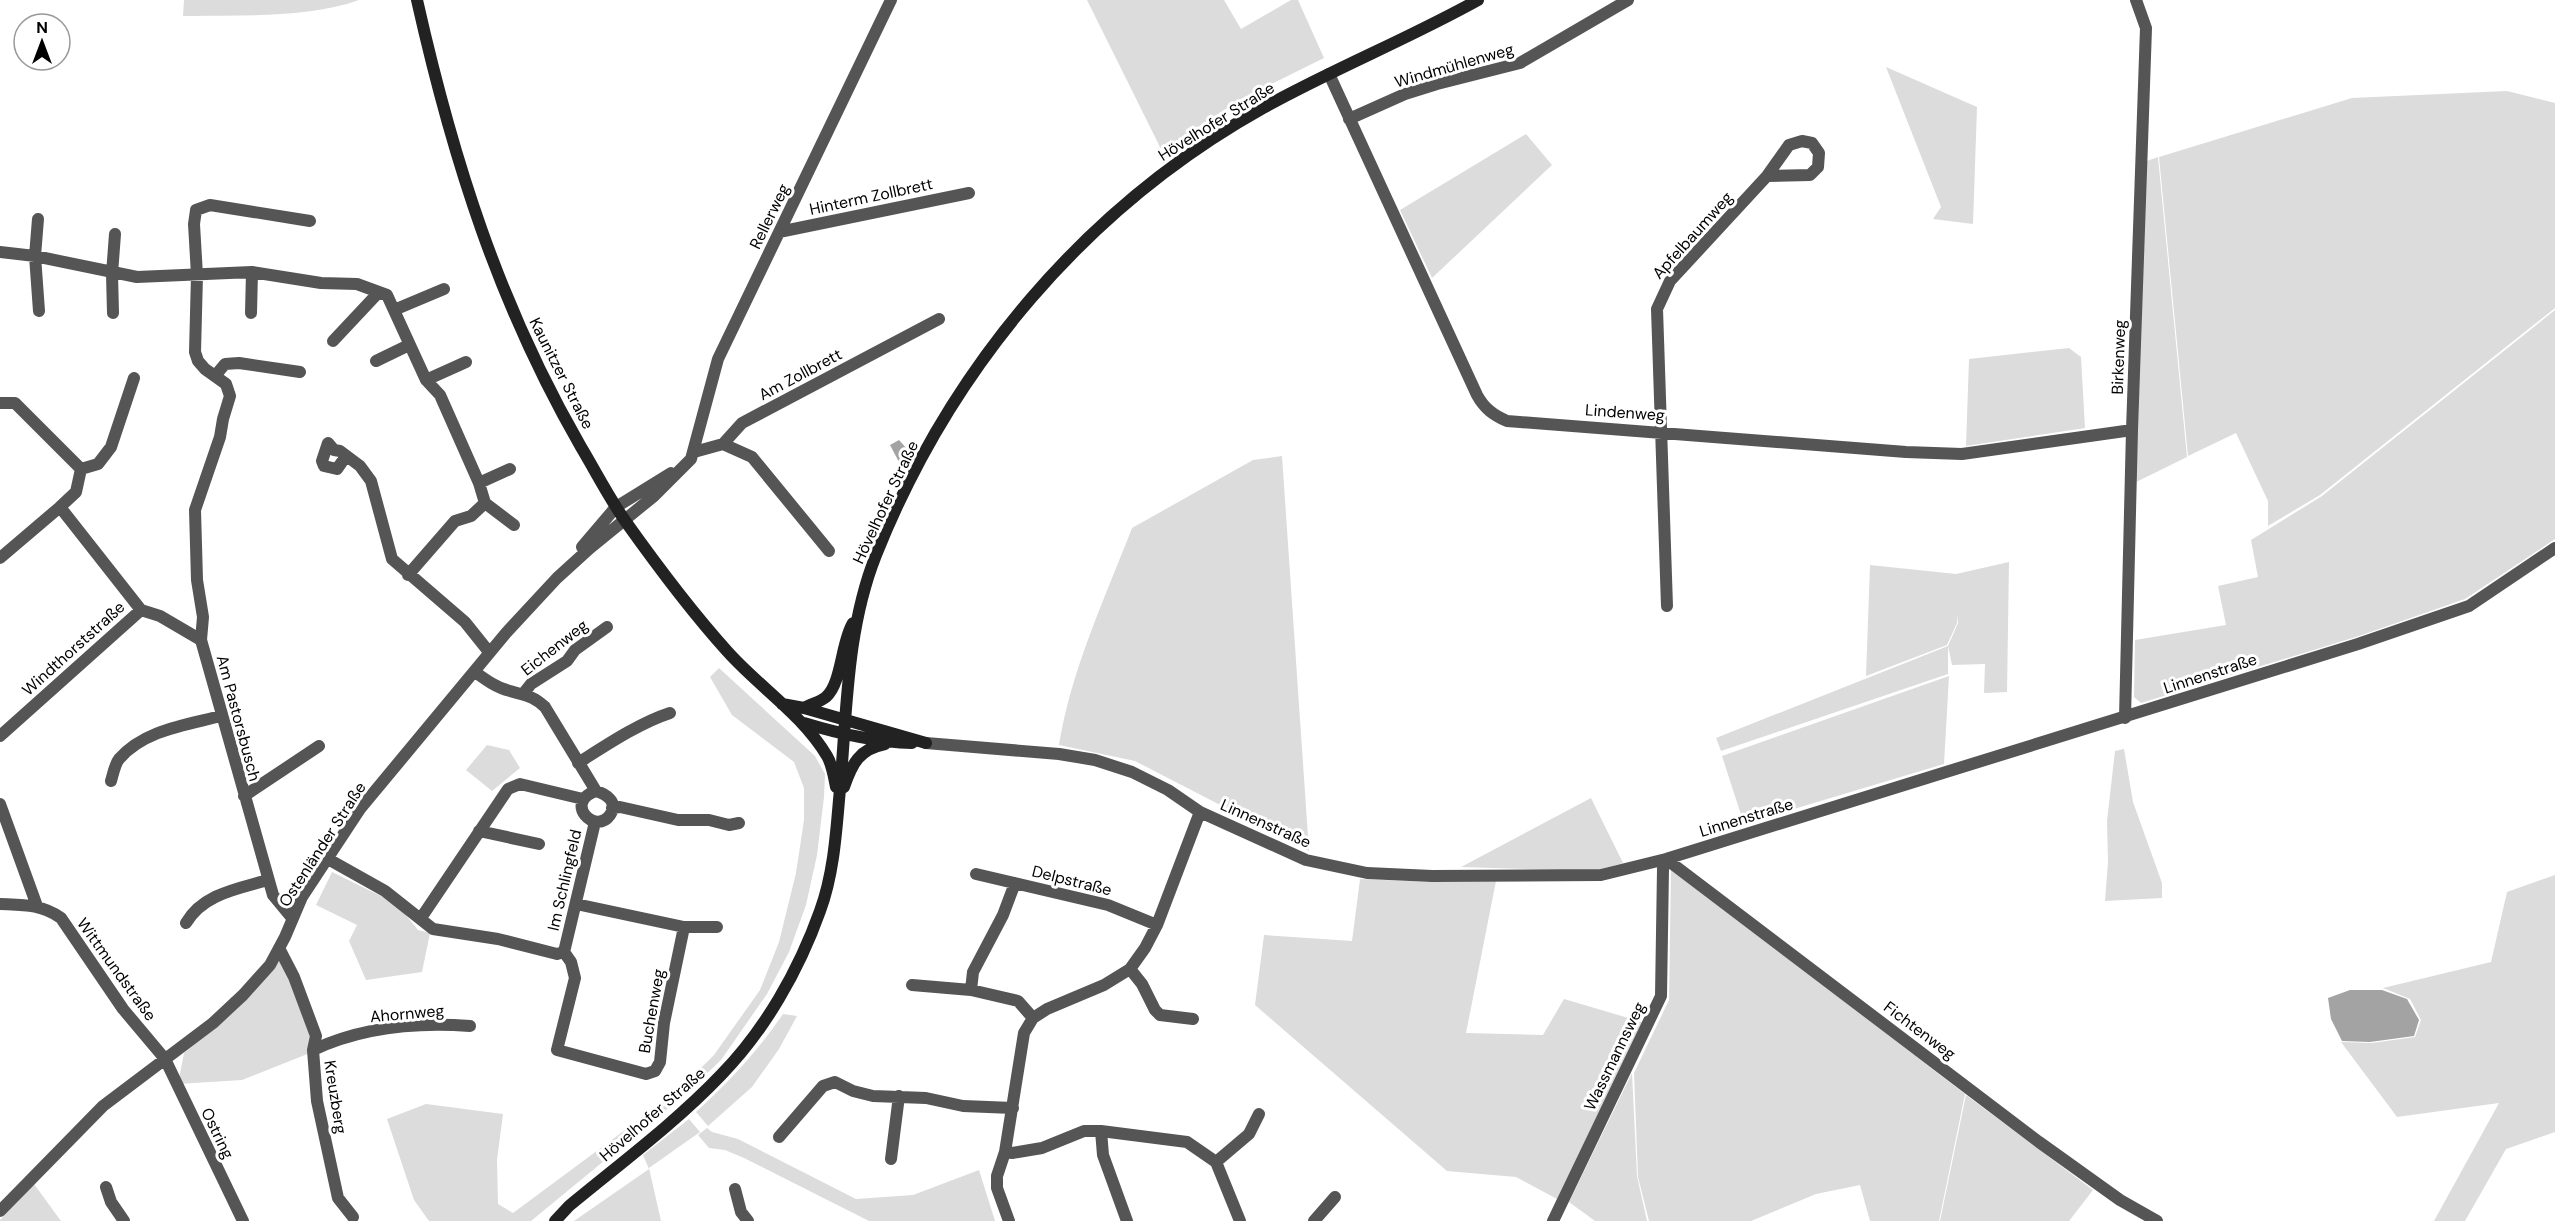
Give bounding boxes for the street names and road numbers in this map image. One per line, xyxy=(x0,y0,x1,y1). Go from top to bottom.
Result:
street label: Windmühlenweg xyxy=(1392,38,1516,93)
street label: Hövelhofer Straße xyxy=(1154,77,1278,166)
street label: Hinterm Zollbrett xyxy=(807,173,935,220)
street label: Rellerweg xyxy=(745,180,794,252)
street label: Apfelbaumweg xyxy=(1648,187,1737,283)
street label: Kaunitzer Straße xyxy=(524,314,599,433)
street label: Birkenweg xyxy=(2107,319,2130,395)
street label: Am Zollbrett xyxy=(755,344,846,405)
street label: Lindenweg xyxy=(1585,399,1665,426)
street label: Hövelhofer Straße xyxy=(848,437,923,567)
street label: Windthorststraße xyxy=(17,597,129,700)
street label: Eichenweg xyxy=(517,615,592,680)
street label: Linnenstraße xyxy=(2161,649,2259,698)
street label: Am Pastorsbusch xyxy=(212,653,265,783)
street label: Ostenländer Straße xyxy=(274,778,371,911)
street label: Linnenstraße xyxy=(1697,793,1796,842)
street label: Linnenstraße xyxy=(1217,794,1314,853)
street label: Im Schlingfeld xyxy=(543,827,586,933)
street label: Delpstraße xyxy=(1030,860,1114,901)
street label: Wittmundstraße xyxy=(72,914,161,1025)
street label: Buchenweg xyxy=(634,967,669,1055)
street label: Fichtenweg xyxy=(1879,996,1960,1064)
street label: Wassmannsweg xyxy=(1579,998,1650,1114)
street label: Ahornweg xyxy=(369,1000,445,1027)
street label: Kreuzberg xyxy=(319,1059,352,1135)
street label: Hövelhofer Straße xyxy=(595,1063,710,1166)
street label: Ostring xyxy=(196,1104,239,1162)

